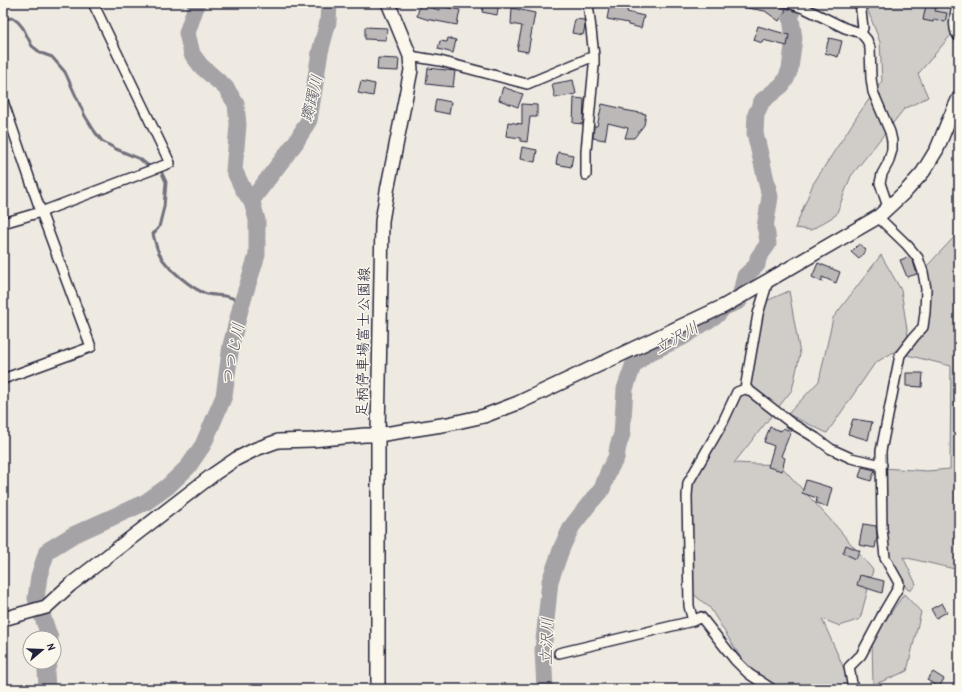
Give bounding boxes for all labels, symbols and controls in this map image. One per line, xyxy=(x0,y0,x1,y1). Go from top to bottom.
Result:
water label: 躑躅川 xyxy=(295,72,327,124)
street label: 足柄停車場富士公園線 xyxy=(351,267,374,417)
water label: 立沢川 xyxy=(650,316,702,358)
water label: つつじ川 xyxy=(215,320,249,388)
water label: 立沢川 xyxy=(534,617,558,665)
north arrow xyxy=(22,630,62,670)
text: N xyxy=(44,642,59,652)

